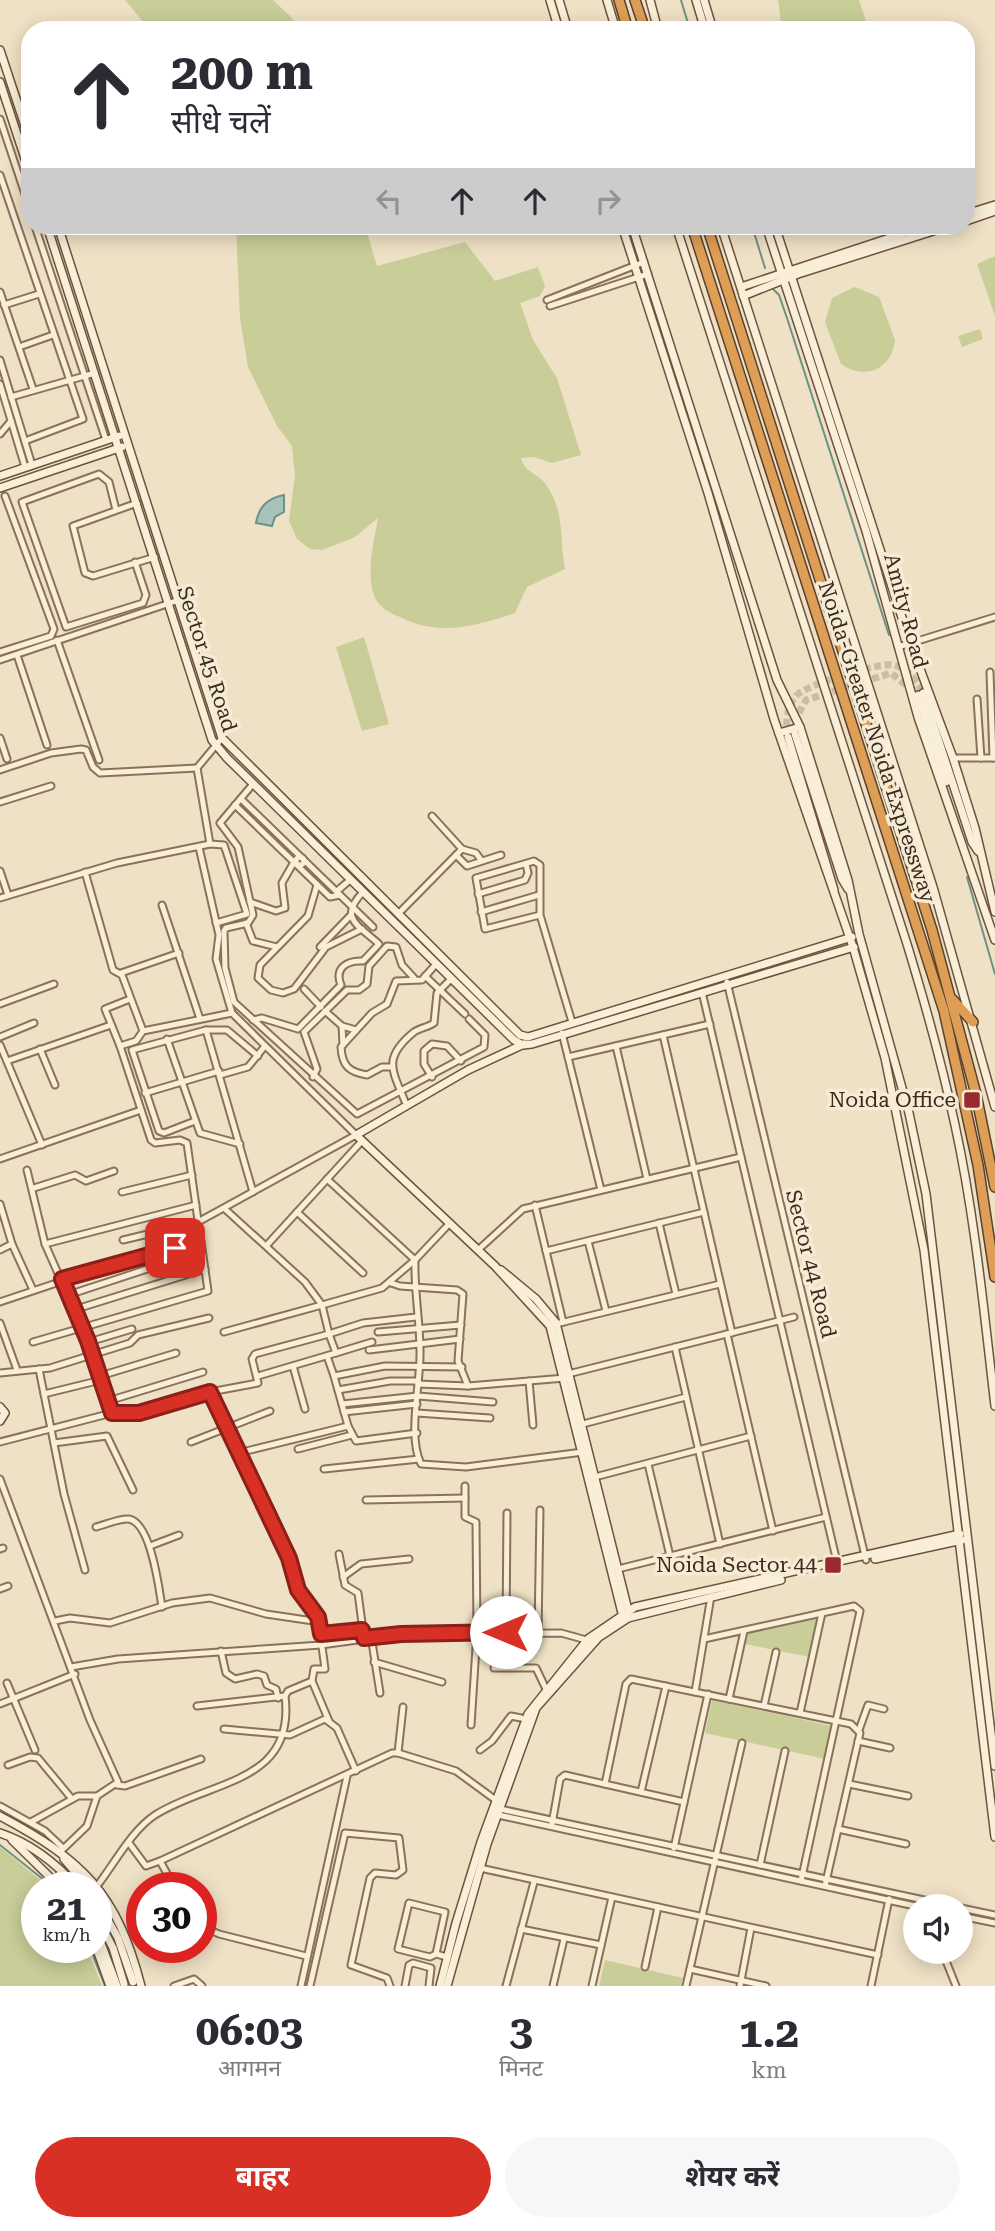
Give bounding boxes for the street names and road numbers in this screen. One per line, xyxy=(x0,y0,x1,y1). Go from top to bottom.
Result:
street label: Amity Road xyxy=(879,551,933,672)
street label: Noida-Greater Noida Expressway xyxy=(814,578,941,906)
street label: Sector 45 Road xyxy=(172,583,242,735)
street label: Sector 44 Road xyxy=(781,1188,841,1341)

